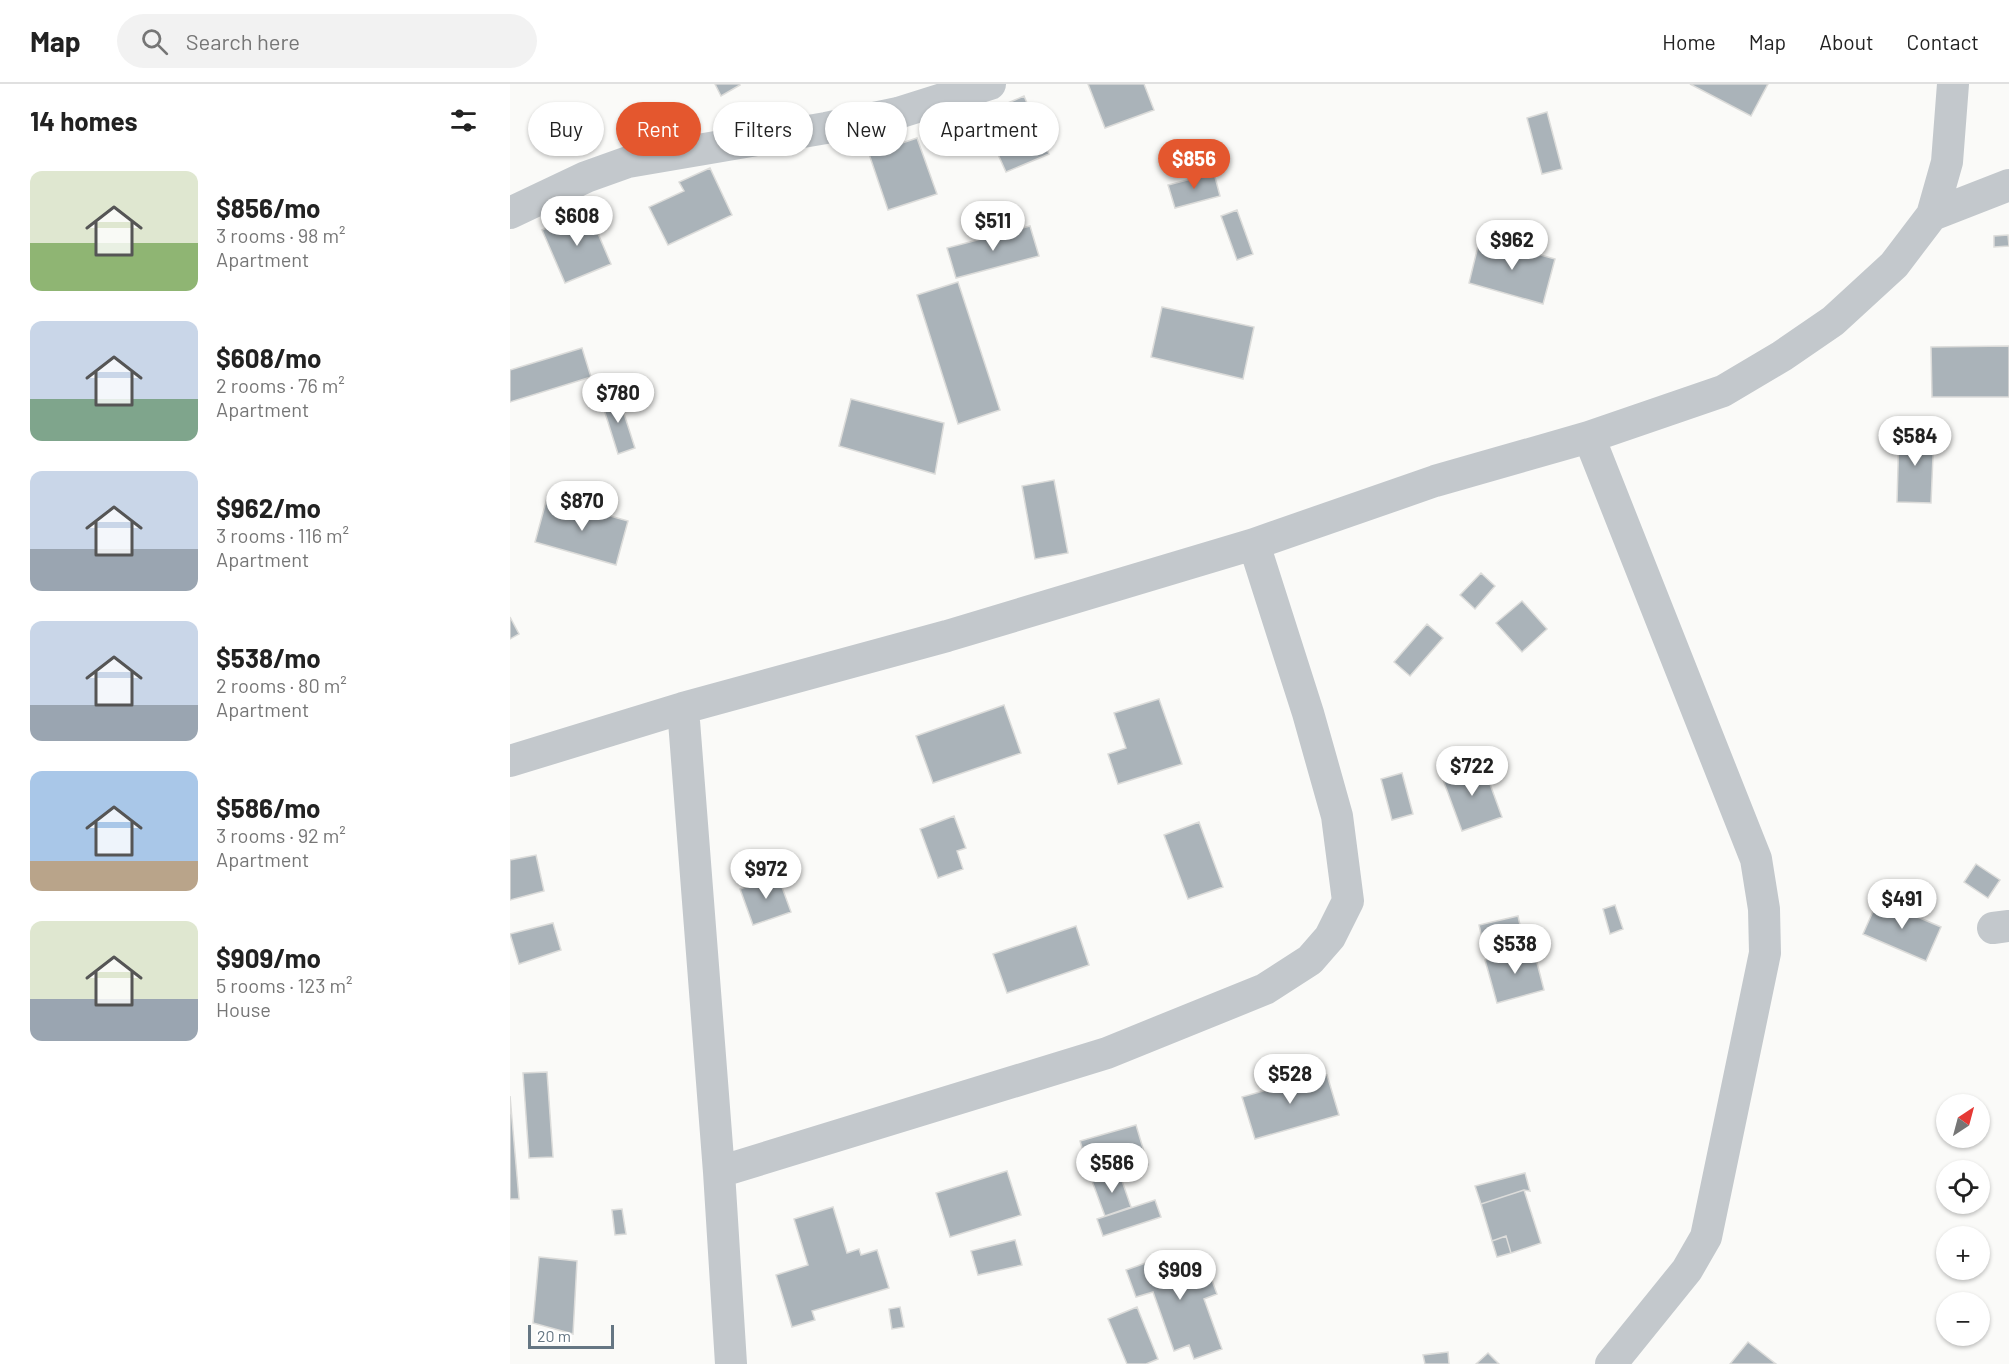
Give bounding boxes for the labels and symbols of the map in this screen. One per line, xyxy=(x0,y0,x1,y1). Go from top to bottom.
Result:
pin: $856 xyxy=(1158,139,1230,190)
pin: $608 xyxy=(541,196,613,247)
pin: $511 xyxy=(957,201,1029,252)
pin: $962 xyxy=(1476,220,1548,271)
pin: $780 xyxy=(582,373,654,424)
pin: $584 xyxy=(1879,416,1951,467)
pin: $870 xyxy=(546,481,618,532)
pin: $722 xyxy=(1436,746,1508,797)
pin: $972 xyxy=(730,849,802,900)
pin: $491 xyxy=(1866,879,1938,930)
pin: $538 xyxy=(1479,924,1551,975)
pin: $528 xyxy=(1254,1054,1326,1105)
north arrow xyxy=(1936,1094,1990,1148)
pin: $586 xyxy=(1076,1143,1148,1194)
pin: $909 xyxy=(1144,1250,1216,1301)
scale bar xyxy=(528,1322,614,1350)

